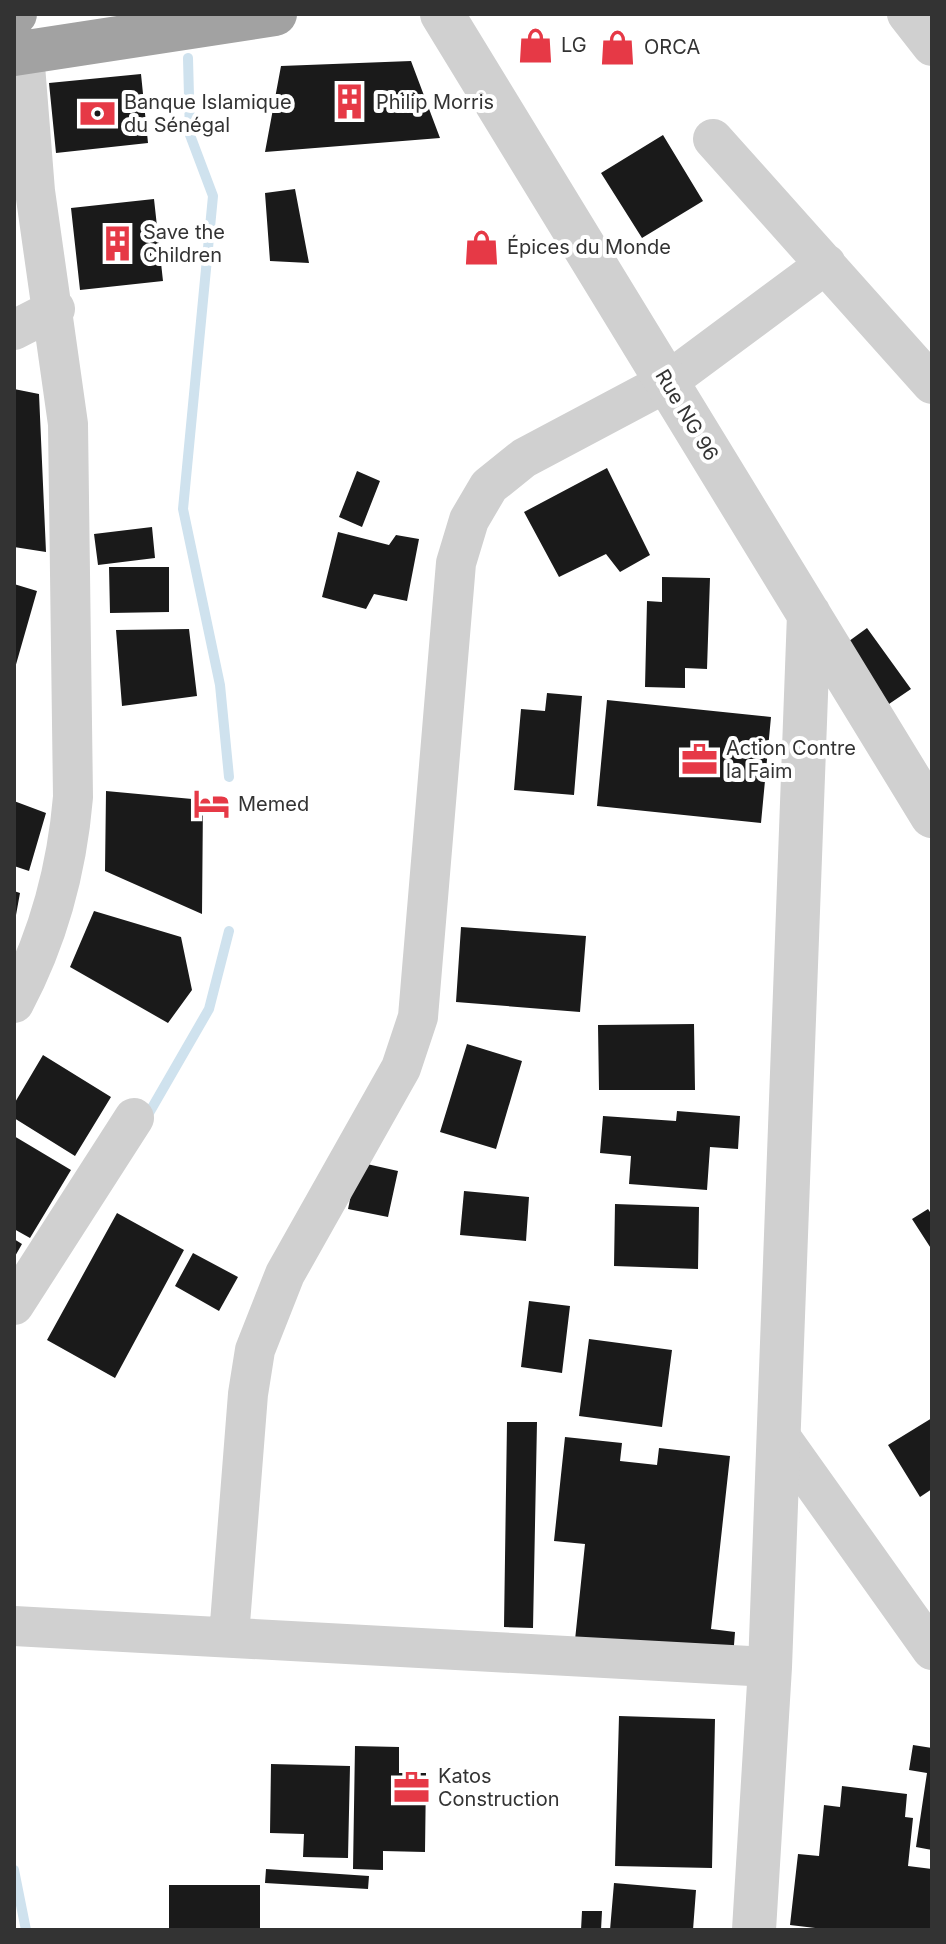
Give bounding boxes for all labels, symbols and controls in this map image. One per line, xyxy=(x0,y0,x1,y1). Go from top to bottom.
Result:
shop icon: LG xyxy=(516,26,554,64)
shop icon: ORCA xyxy=(599,28,637,66)
place label: LG xyxy=(561,33,587,57)
place label: ORCA xyxy=(644,35,700,59)
building icon: Philip Morris xyxy=(331,83,369,121)
place label: Banque Islamique du Sénégal xyxy=(124,90,292,137)
place label: Philip Morris xyxy=(376,90,494,114)
bank icon: Banque Islamique du Sénégal xyxy=(79,94,117,132)
place label: Save the Children xyxy=(143,220,225,267)
building icon: Save the Children xyxy=(98,225,136,263)
shop icon: Épices du Monde xyxy=(462,228,500,266)
place label: Épices du Monde xyxy=(507,234,671,259)
street label: Rue NG 96 xyxy=(650,365,724,465)
place label: Action Contre la Faim xyxy=(726,736,856,783)
office icon: Action Contre la Faim xyxy=(681,741,719,779)
hotel icon: Memed xyxy=(193,785,231,823)
place label: Memed xyxy=(238,792,309,816)
place label: Katos Construction xyxy=(438,1764,560,1811)
office icon: Katos Construction xyxy=(393,1768,431,1806)

